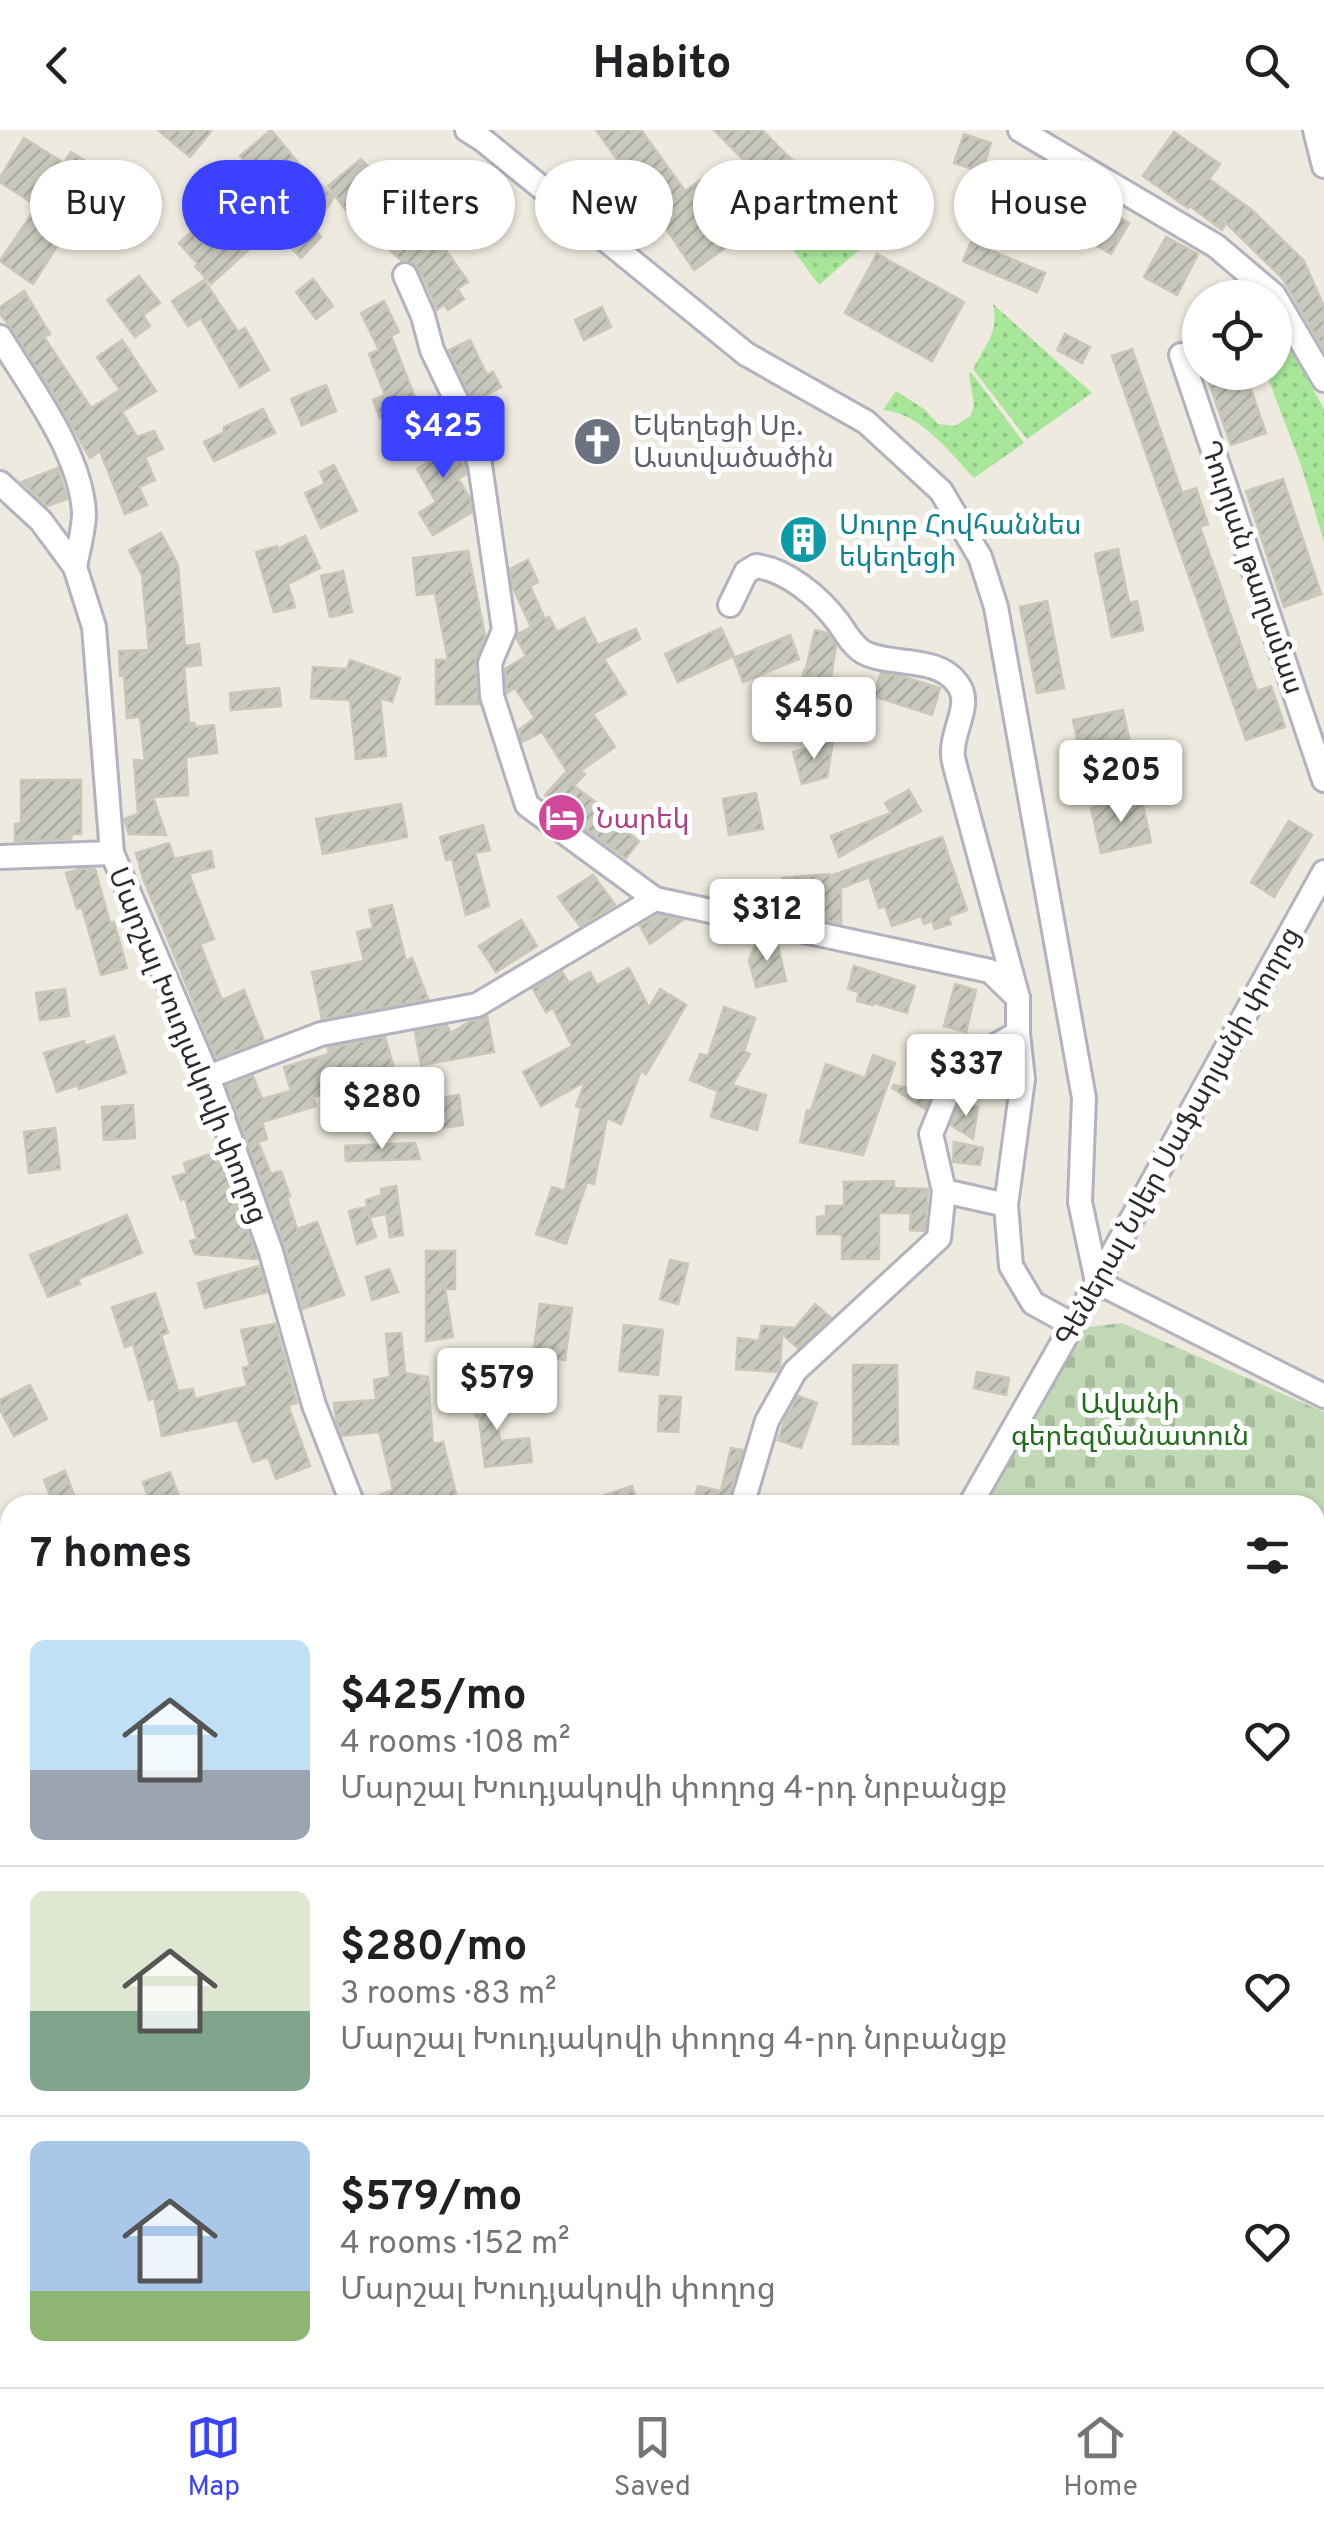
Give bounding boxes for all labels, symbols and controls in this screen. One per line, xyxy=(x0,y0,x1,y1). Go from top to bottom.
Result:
text: Habito xyxy=(592,37,732,94)
icon: back xyxy=(30,38,85,93)
icon: search xyxy=(1239,38,1294,93)
chip: Buy xyxy=(30,160,162,250)
chip: Rent xyxy=(182,160,326,250)
chip: Filters xyxy=(346,160,515,250)
chip: New xyxy=(535,160,673,250)
chip: Apartment xyxy=(693,160,934,250)
chip: House xyxy=(954,160,1123,250)
map controls xyxy=(1182,280,1292,390)
button: locate xyxy=(1182,280,1292,390)
pin: $425 xyxy=(384,396,502,481)
text: $425 xyxy=(404,408,483,448)
place label: Եկեղեցի Սբ. Աստվածածին xyxy=(633,410,834,478)
church icon: Եկեղեցի Սբ. Աստվածածին xyxy=(572,415,624,467)
street label: Դուրյան թաղամաս xyxy=(1190,436,1311,700)
place label: Սուրբ Հովհաննես եկեղեցի xyxy=(839,509,1081,577)
building icon: Սուրբ Հովհաննես եկեղեցի xyxy=(778,514,830,566)
pin: $450 xyxy=(755,677,873,762)
text: $450 xyxy=(774,689,854,729)
pin: $205 xyxy=(1062,740,1180,825)
text: $205 xyxy=(1081,752,1161,792)
hotel icon: Նարեկ xyxy=(535,792,587,844)
place label: Նարեկ xyxy=(596,803,690,839)
street label: Մարշալ Խուդյակովի փողոց xyxy=(98,863,274,1230)
pin: $312 xyxy=(708,879,826,964)
text: $312 xyxy=(732,891,802,931)
street label: Գեներալ Նվեր Սաֆարյանի փողոց xyxy=(1049,921,1310,1354)
pin: $337 xyxy=(907,1034,1025,1119)
text: $337 xyxy=(929,1046,1003,1086)
pin: $280 xyxy=(323,1067,441,1152)
text: $280 xyxy=(342,1079,422,1119)
pin: $579 xyxy=(438,1348,556,1433)
text: $579 xyxy=(459,1360,535,1400)
park label: Ավանի գերեզմանատուն xyxy=(1011,1388,1249,1456)
icon: filters xyxy=(1240,1528,1295,1583)
text: 7 homes xyxy=(30,1529,192,1582)
text: $425/mo xyxy=(340,1671,527,1724)
icon: home xyxy=(110,1680,230,1800)
icon: heart xyxy=(1240,1713,1295,1768)
text: 4 rooms · 108 m² xyxy=(340,1724,571,1764)
text: Մարշալ Խուդյակովի փողոց 4-րդ նրբանցք xyxy=(340,1770,1007,1810)
text: $280/mo xyxy=(340,1922,527,1975)
icon: home xyxy=(110,1931,230,2051)
icon: heart xyxy=(1240,1964,1295,2019)
text: 3 rooms · 83 m² xyxy=(340,1975,557,2015)
text: Մարշալ Խուդյակովի փողոց 4-րդ նրբանցք xyxy=(340,2021,1007,2061)
text: $579/mo xyxy=(340,2172,522,2225)
icon: home xyxy=(110,2181,230,2301)
icon: heart xyxy=(1240,2214,1295,2269)
text: 4 rooms · 152 m² xyxy=(340,2225,570,2265)
text: Մարշալ Խուդյակովի փողոց xyxy=(340,2271,776,2311)
tab: Map xyxy=(186,2410,241,2506)
tab: Saved xyxy=(614,2410,691,2506)
tab: Home xyxy=(1063,2410,1138,2506)

